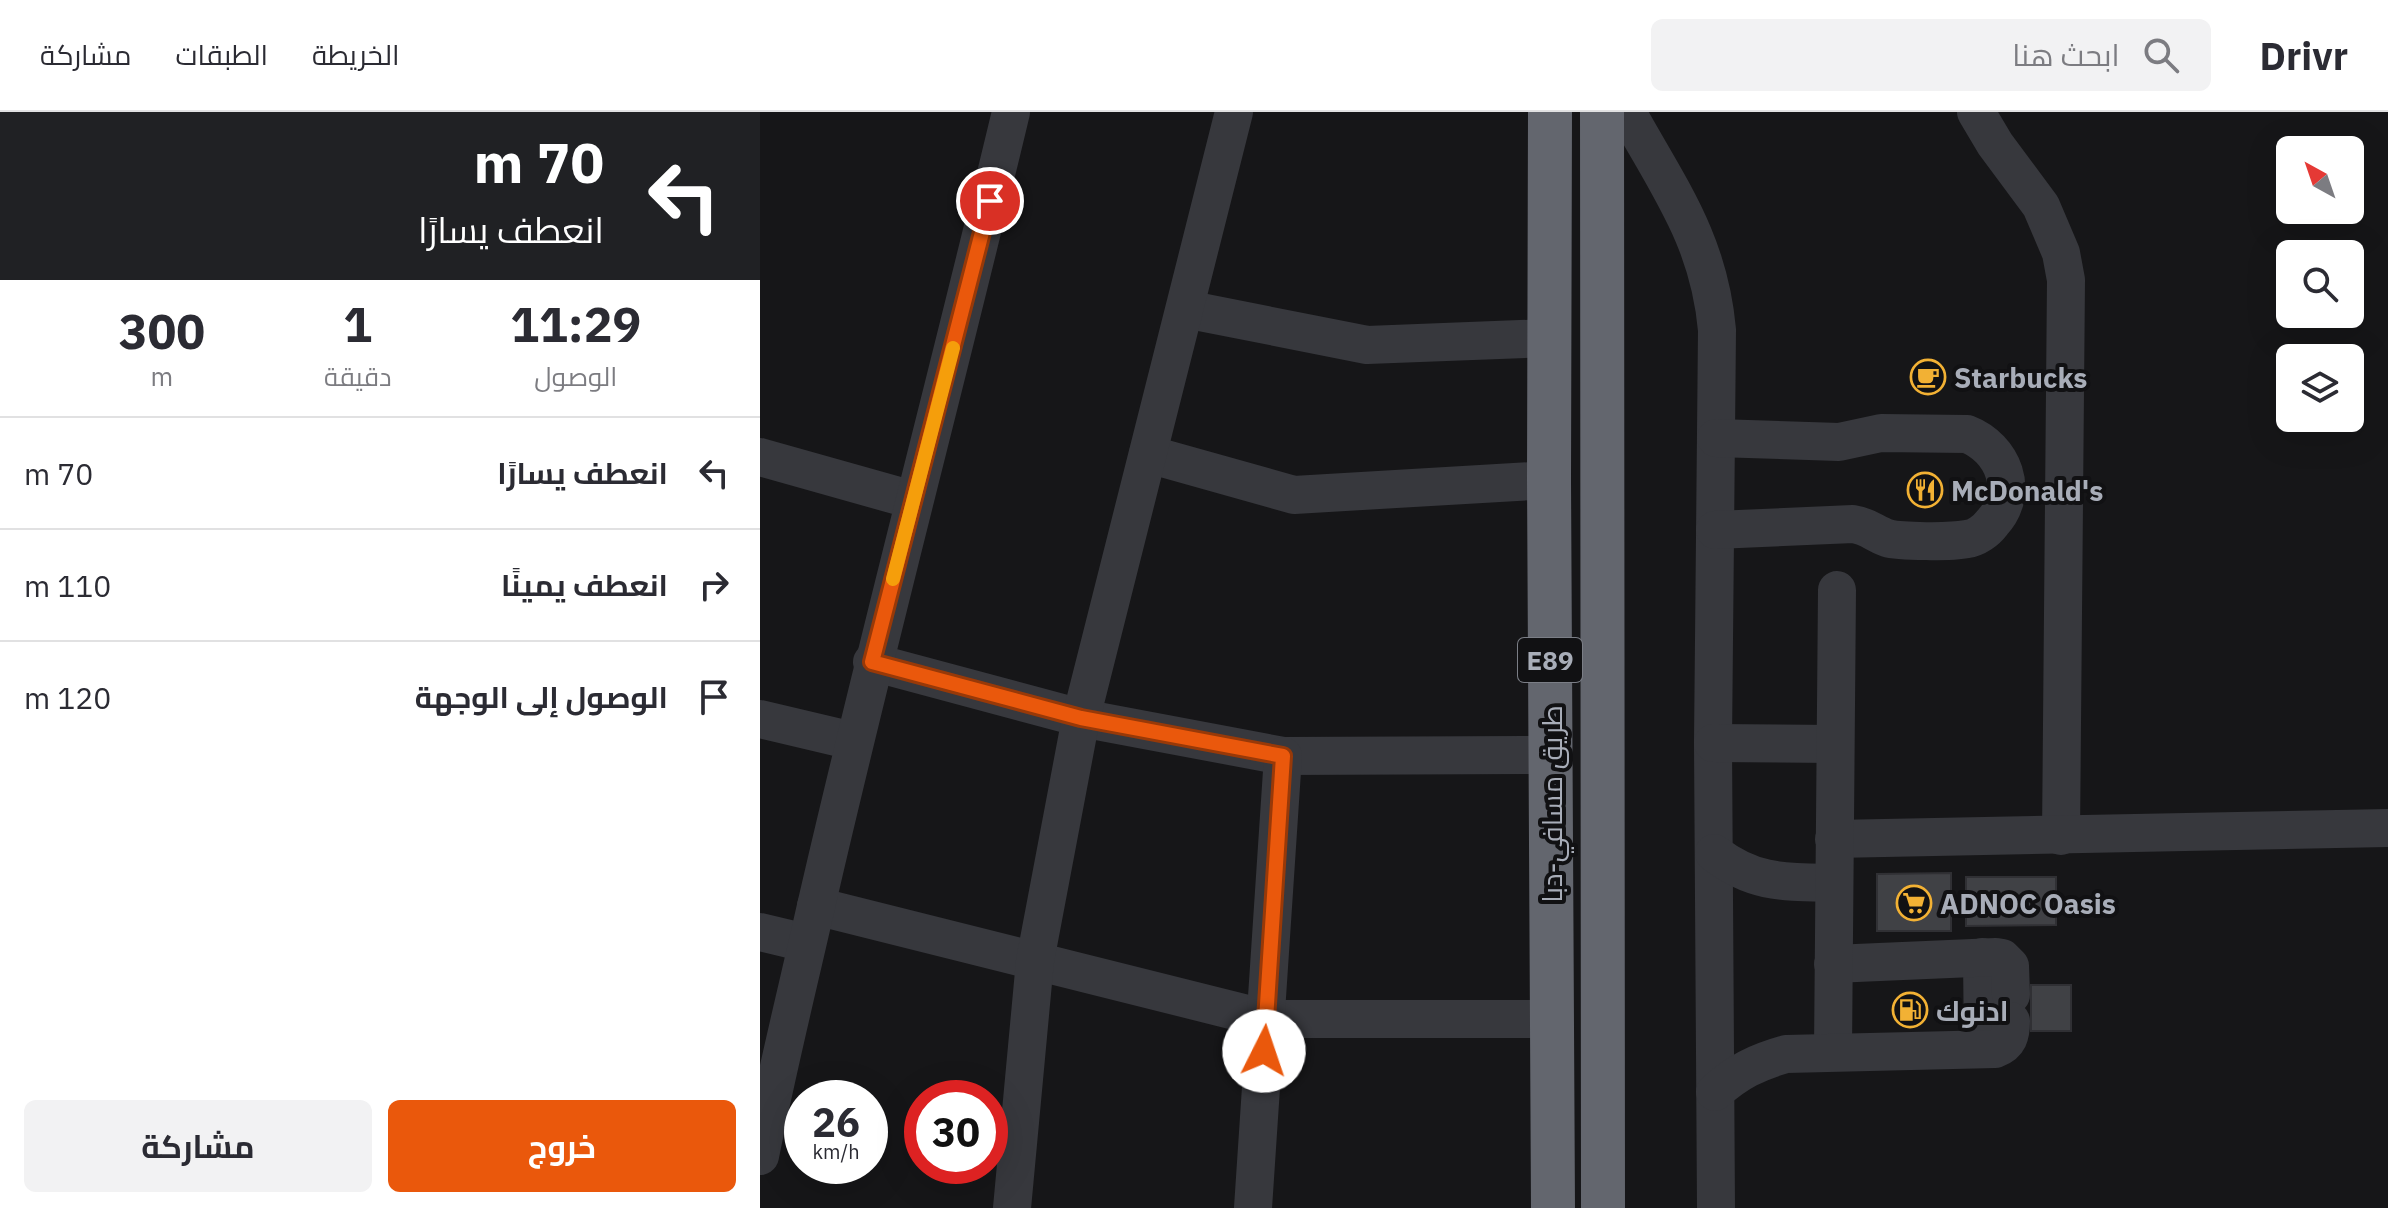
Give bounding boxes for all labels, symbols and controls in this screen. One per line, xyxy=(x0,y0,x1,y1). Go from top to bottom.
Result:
search box xyxy=(1651,19,2211,91)
text: Drivr xyxy=(2259,31,2348,80)
icon: search xyxy=(2139,33,2183,77)
text: ابحث هنا xyxy=(2012,35,2119,74)
text: مشاركة xyxy=(40,36,131,73)
text: الطبقات xyxy=(175,36,268,73)
text: الخريطة xyxy=(312,36,399,73)
text: 70 m xyxy=(474,126,604,198)
north arrow xyxy=(2276,136,2364,224)
map controls xyxy=(2276,136,2364,432)
icon: left xyxy=(632,144,736,248)
pin xyxy=(956,167,1024,235)
icon: arrive xyxy=(968,179,1012,223)
text: انعطف يسارًا xyxy=(418,206,604,253)
button: search xyxy=(2276,240,2364,328)
text: 1 xyxy=(343,293,372,355)
text: 11:29 xyxy=(510,293,641,355)
text: 300 xyxy=(119,300,205,362)
button: layers xyxy=(2276,344,2364,432)
cafe icon: Starbucks xyxy=(1909,358,1947,396)
text: m xyxy=(151,359,173,393)
text: دقيقة xyxy=(324,359,392,393)
text: الوصول xyxy=(534,359,617,393)
place label: Starbucks xyxy=(1954,359,2087,396)
icon: left xyxy=(692,451,736,495)
text: انعطف يسارًا xyxy=(497,453,668,492)
text: 70 m xyxy=(24,454,93,493)
restaurant icon: McDonald's xyxy=(1906,471,1944,509)
place label: McDonald's xyxy=(1951,472,2103,509)
icon: right xyxy=(692,563,736,607)
text: انعطف يمينًا xyxy=(501,565,668,604)
text: 110 m xyxy=(24,566,111,605)
road number: E89 xyxy=(1518,638,1582,682)
icon: arrive xyxy=(692,675,736,719)
text: الوصول إلى الوجهة xyxy=(415,677,668,716)
text: 120 m xyxy=(24,678,111,717)
street label: طريق مسافي-دبا xyxy=(1533,705,1574,903)
supermarket icon: ADNOC Oasis xyxy=(1895,884,1933,922)
place label: ADNOC Oasis xyxy=(1940,885,2116,922)
fuel station icon: ادنوك xyxy=(1891,991,1929,1029)
place label: ادنوك xyxy=(1936,992,2008,1029)
position arrow xyxy=(1222,1009,1306,1093)
speed limit sign: 30 xyxy=(904,1080,1008,1184)
text: 26 xyxy=(812,1096,860,1148)
button: مشاركة xyxy=(24,1100,372,1192)
button: خروج xyxy=(388,1100,736,1192)
text: km/h xyxy=(812,1138,860,1165)

